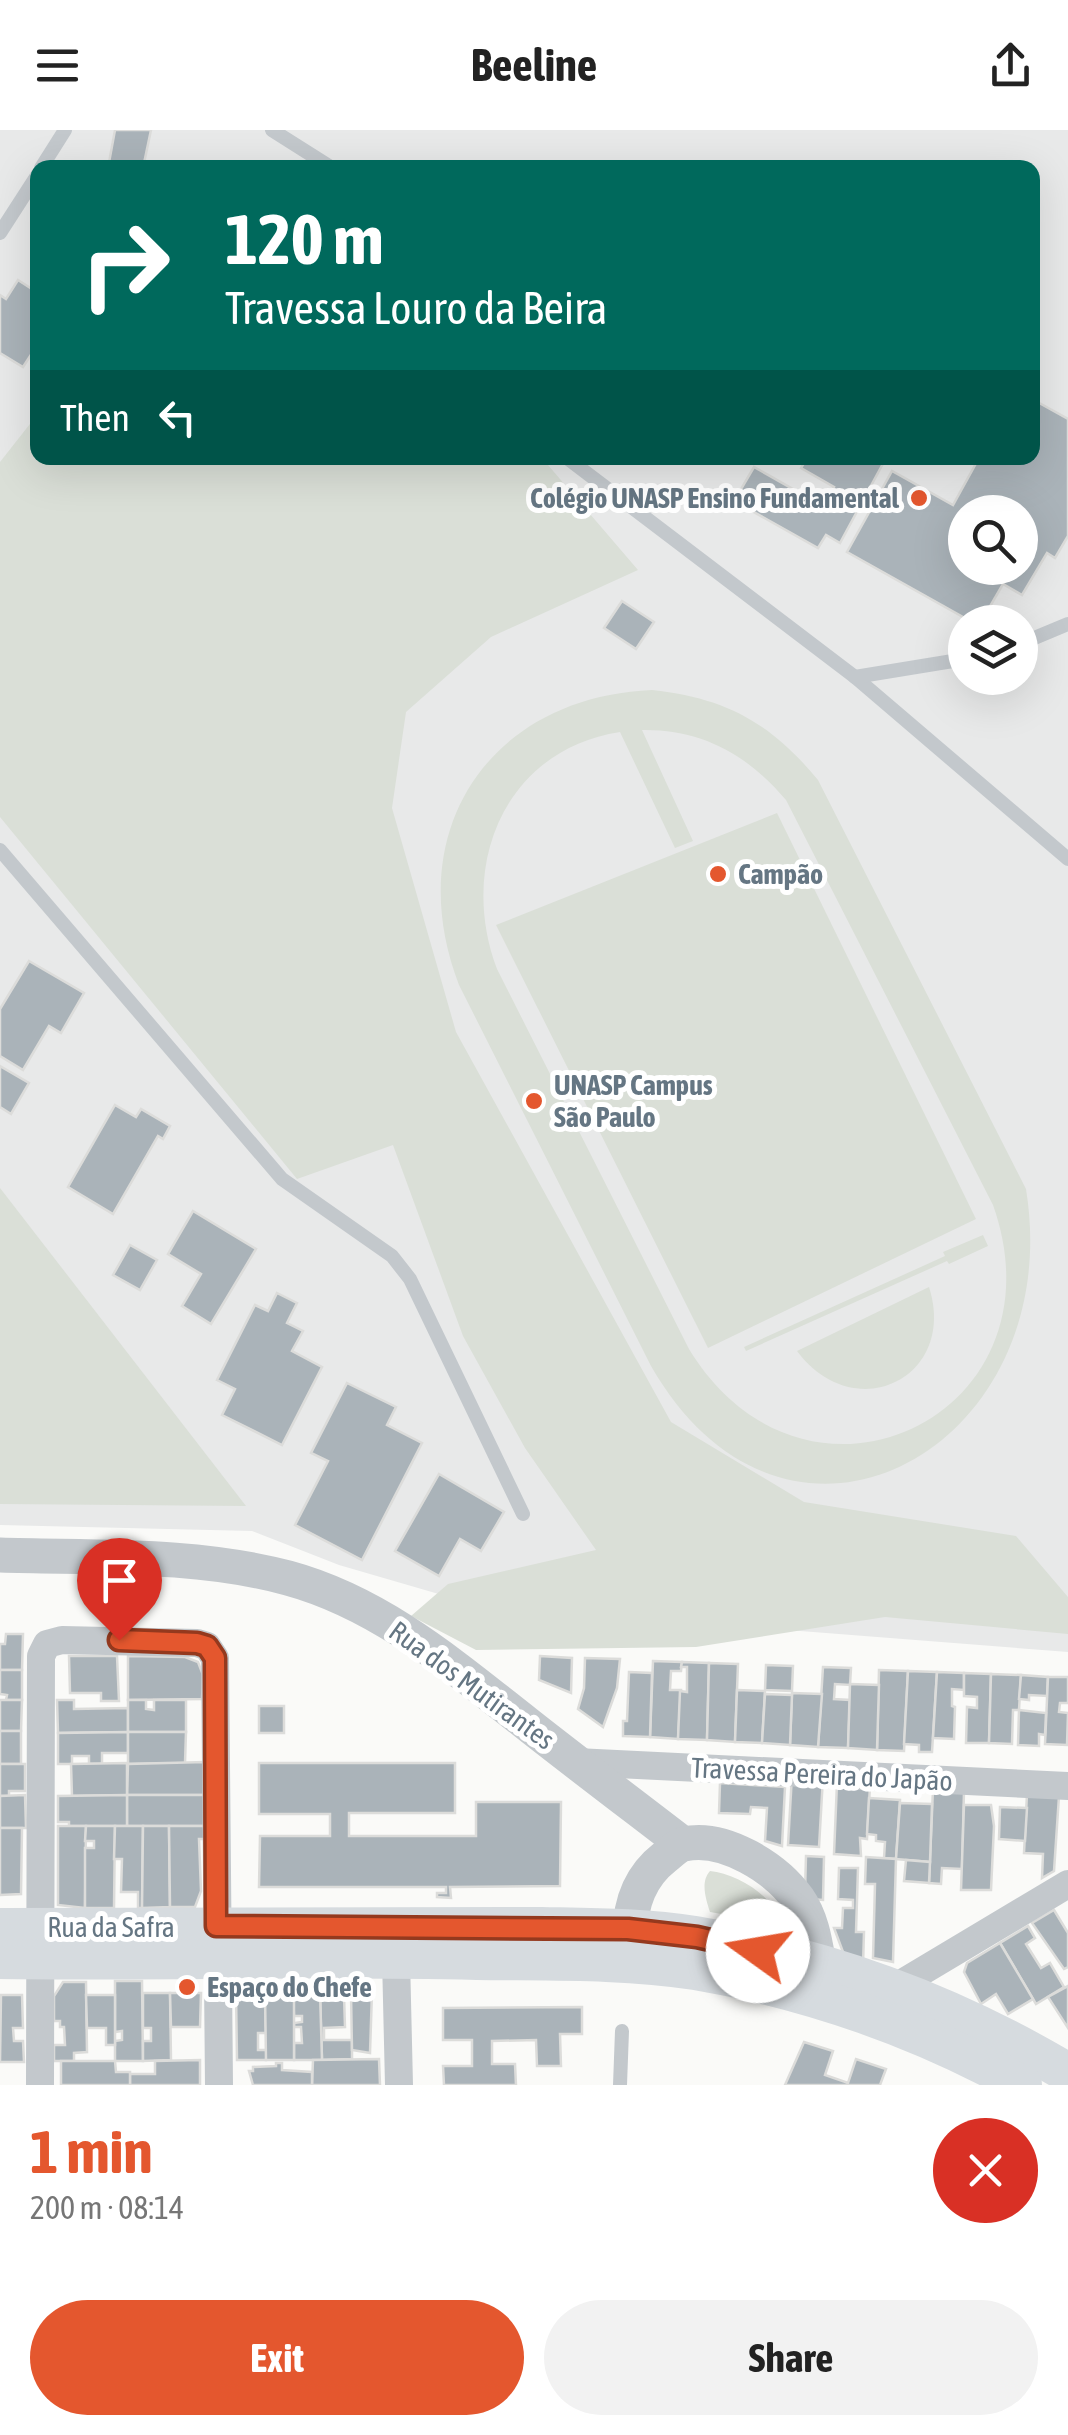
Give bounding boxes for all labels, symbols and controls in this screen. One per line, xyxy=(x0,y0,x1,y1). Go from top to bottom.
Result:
icon: menu xyxy=(30,38,85,93)
icon: share xyxy=(983,38,1038,93)
text: Beeline xyxy=(471,39,597,91)
text: 120 m xyxy=(225,199,384,279)
icon: right xyxy=(60,200,190,330)
text: Travessa Louro da Beira xyxy=(225,282,607,334)
icon: left xyxy=(150,390,205,445)
text: Then xyxy=(60,396,130,439)
place label: Colégio UNASP Ensino Fundamental xyxy=(530,482,900,514)
marker: Colégio UNASP Ensino Fundamental xyxy=(908,487,930,509)
map controls xyxy=(948,495,1038,695)
button: search xyxy=(948,495,1038,585)
button: layers xyxy=(948,605,1038,695)
place label: Campão xyxy=(738,858,823,890)
marker: Campão xyxy=(707,863,729,885)
place label: UNASP Campus São Paulo xyxy=(554,1069,713,1133)
marker: UNASP Campus São Paulo xyxy=(523,1090,545,1112)
pin xyxy=(77,1538,162,1641)
icon: arrive xyxy=(92,1553,147,1608)
street label: Rua dos Mutirantes xyxy=(383,1614,561,1756)
street label: Travessa Pereira do Japão xyxy=(690,1751,954,1797)
position arrow xyxy=(706,1899,810,2003)
street label: Rua da Safra xyxy=(47,1911,175,1943)
place label: Espaço do Chefe xyxy=(207,1971,372,2003)
marker: Espaço do Chefe xyxy=(176,1976,198,1998)
text: 1 min xyxy=(30,2117,153,2186)
button: close xyxy=(933,2118,1038,2223)
text: 200 m · 08:14 xyxy=(30,2189,184,2226)
button: Exit xyxy=(30,2300,524,2415)
button: Share xyxy=(544,2300,1038,2415)

